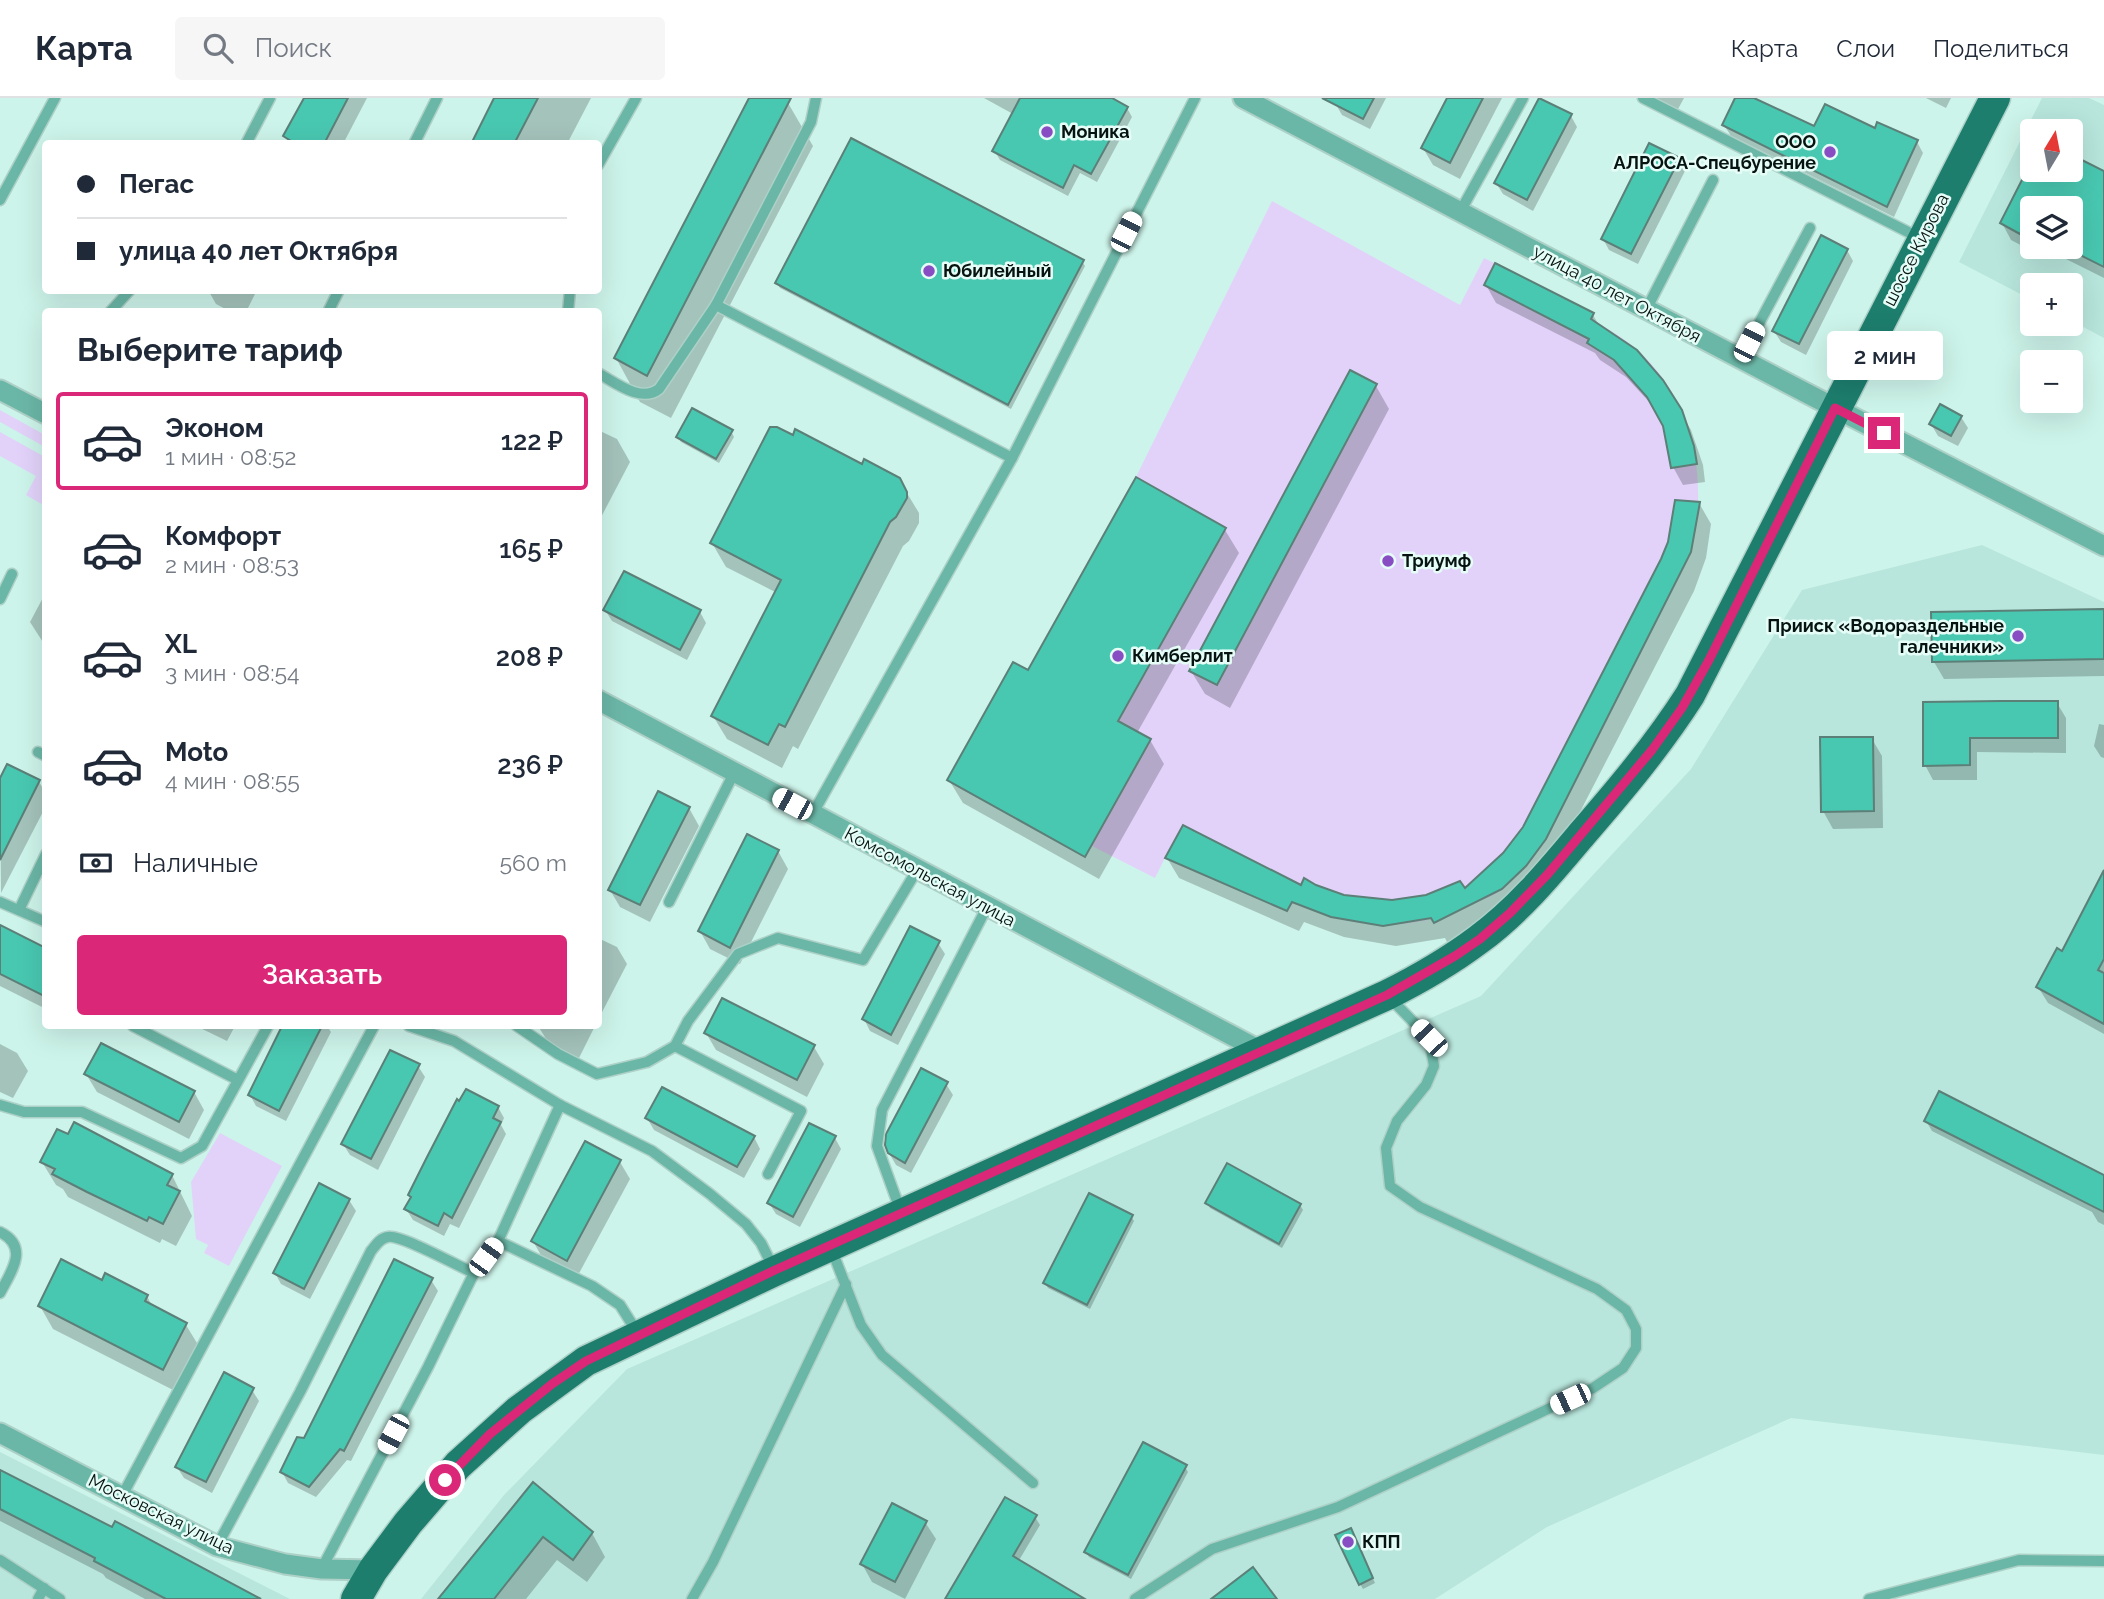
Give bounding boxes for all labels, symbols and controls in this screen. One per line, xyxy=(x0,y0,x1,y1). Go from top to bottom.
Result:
search box xyxy=(175,17,665,80)
text: Карта xyxy=(35,29,133,68)
icon: search xyxy=(199,29,237,67)
text: Поиск xyxy=(255,33,332,63)
text: Карта xyxy=(1731,34,1798,63)
text: Слои xyxy=(1836,34,1895,63)
text: Поделиться xyxy=(1933,34,2069,63)
north arrow xyxy=(2020,119,2082,182)
map controls xyxy=(2020,119,2083,413)
place label: Моника xyxy=(1061,121,1130,142)
marker: Моника xyxy=(1039,124,1055,140)
place label: ООО АЛРОСА-Спецбурение xyxy=(1614,131,1816,173)
marker: ООО АЛРОСА-Спецбурение xyxy=(1822,144,1838,160)
text: Пегас xyxy=(119,169,194,199)
street label: шоссе Кирова xyxy=(1878,190,1953,309)
button: layers xyxy=(2020,196,2083,259)
car xyxy=(1108,209,1145,255)
text: улица 40 лет Октября xyxy=(119,236,398,266)
street label: улица 40 лет Октября xyxy=(1530,240,1705,347)
place label: Юбилейный xyxy=(943,260,1051,281)
marker: Юбилейный xyxy=(921,263,937,279)
button: + xyxy=(2020,273,2083,336)
car xyxy=(1731,319,1768,365)
text: Выберите тариф xyxy=(77,331,343,368)
callout: 2 мин xyxy=(1826,331,1942,380)
text: 2 мин xyxy=(1854,342,1916,369)
button: − xyxy=(2020,350,2083,413)
icon: car xyxy=(81,410,144,473)
text: Эконом xyxy=(165,413,264,443)
route end xyxy=(1868,417,1900,449)
text: 122 ₽ xyxy=(501,426,563,456)
text: 1 мин · 08:52 xyxy=(165,443,297,470)
icon: car xyxy=(81,518,144,581)
text: Комфорт xyxy=(165,521,281,551)
text: 165 ₽ xyxy=(499,534,563,564)
place label: Триумф xyxy=(1402,550,1471,571)
text: 2 мин · 08:53 xyxy=(165,551,299,578)
marker: Триумф xyxy=(1380,553,1396,569)
place label: Прииск «Водораздельные галечники» xyxy=(1767,615,2004,657)
icon: car xyxy=(81,626,144,689)
marker: Прииск «Водораздельные галечники» xyxy=(2010,628,2026,644)
text: XL xyxy=(165,629,197,659)
text: 208 ₽ xyxy=(496,642,563,672)
place label: Кимберлит xyxy=(1132,645,1233,666)
marker: Кимберлит xyxy=(1110,648,1126,664)
text: 3 мин · 08:54 xyxy=(165,659,300,686)
icon: car xyxy=(81,734,144,797)
text: Moto xyxy=(165,737,228,767)
text: 236 ₽ xyxy=(497,750,563,780)
text: 4 мин · 08:55 xyxy=(165,767,300,794)
car xyxy=(769,785,816,823)
street label: Комсомольская улица xyxy=(841,823,1019,931)
icon: cash xyxy=(77,844,115,882)
text: Наличные xyxy=(133,848,258,878)
text: 560 m xyxy=(500,849,567,876)
button: Заказать xyxy=(77,935,567,1015)
car xyxy=(1407,1016,1452,1060)
car xyxy=(466,1234,507,1280)
car xyxy=(1547,1381,1594,1417)
car xyxy=(374,1411,413,1457)
route start xyxy=(429,1464,461,1496)
street label: Московская улица xyxy=(85,1469,237,1558)
place label: КПП xyxy=(1362,1531,1401,1552)
marker: КПП xyxy=(1340,1534,1356,1550)

